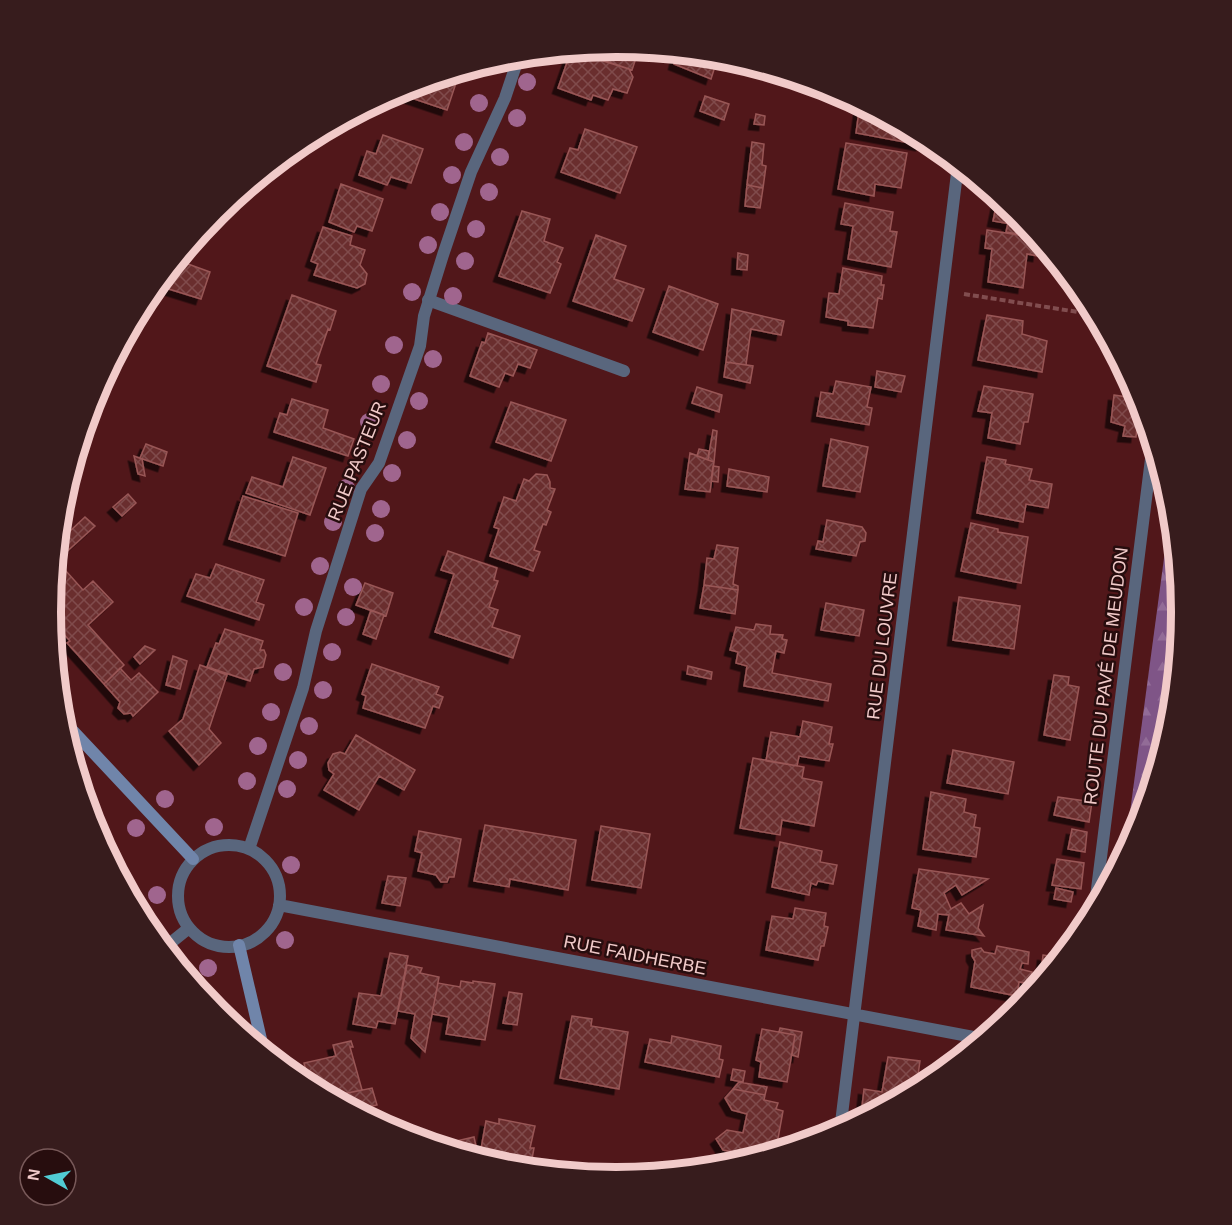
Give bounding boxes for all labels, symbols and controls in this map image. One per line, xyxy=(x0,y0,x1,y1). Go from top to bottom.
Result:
street label: RUE PASTEUR xyxy=(324,399,390,523)
street label: ROUTE DU PAVÉ DE MEUDON xyxy=(1080,546,1132,806)
street label: RUE DU LOUVRE xyxy=(863,571,901,721)
street label: RUE FAIDHERBE xyxy=(562,931,708,979)
north arrow xyxy=(18,1147,78,1207)
text: N xyxy=(24,1168,43,1182)

